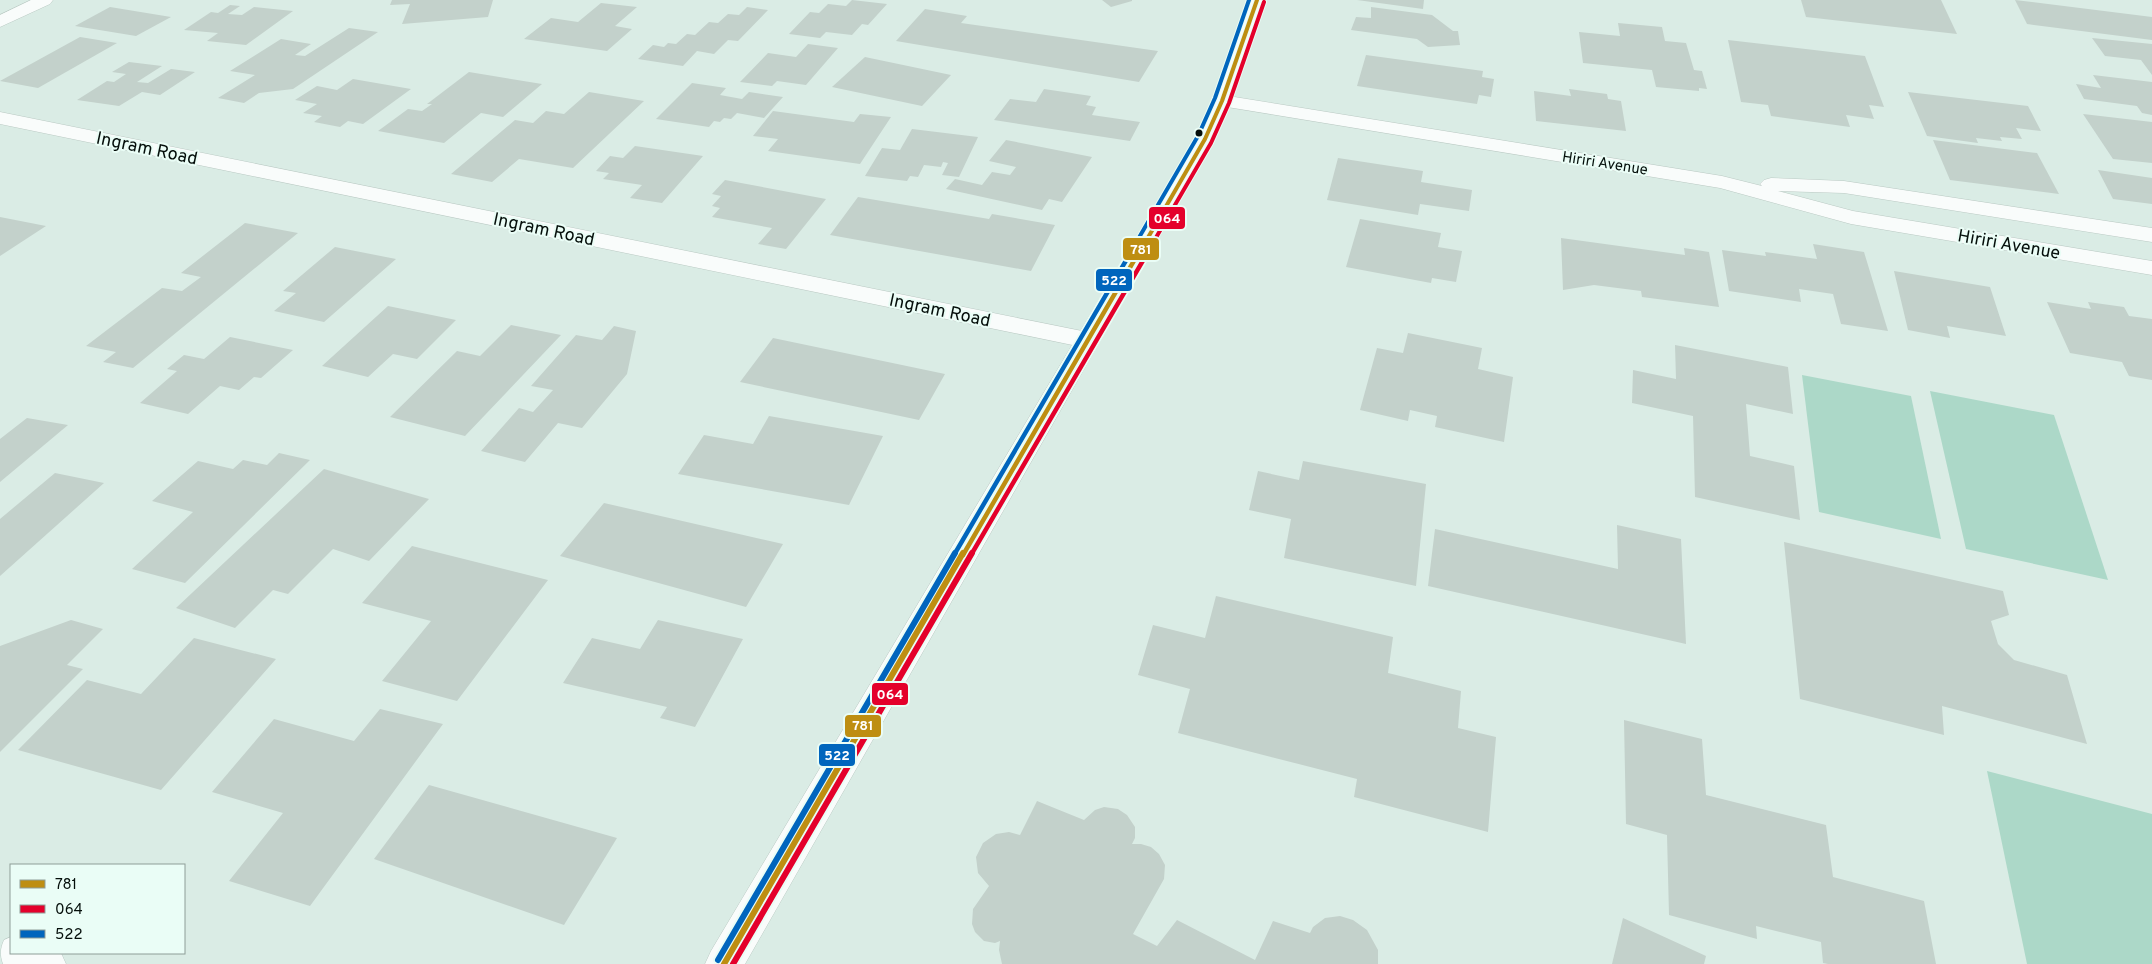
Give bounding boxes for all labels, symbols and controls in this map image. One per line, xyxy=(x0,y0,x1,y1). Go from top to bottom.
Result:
street label: Ingram Road xyxy=(94,127,200,171)
unlabelled marker xyxy=(1194,128,1204,138)
street label: Hiriri Avenue xyxy=(1561,148,1649,181)
line badge: 064 xyxy=(1148,206,1186,230)
street label: Ingram Road xyxy=(491,208,597,252)
text: 064 xyxy=(1154,211,1180,228)
street label: Hiriri Avenue xyxy=(1956,225,2062,266)
line badge: 781 xyxy=(1122,237,1160,261)
text: 781 xyxy=(1130,242,1152,259)
line badge: 522 xyxy=(1095,268,1133,292)
text: 522 xyxy=(1101,273,1127,290)
street label: Ingram Road xyxy=(887,289,993,333)
line badge: 064 xyxy=(871,682,909,706)
text: 064 xyxy=(877,687,903,704)
line badge: 781 xyxy=(844,714,882,738)
text: 781 xyxy=(852,718,874,735)
line badge: 522 xyxy=(818,743,856,767)
text: 522 xyxy=(824,748,850,765)
legend xyxy=(10,864,185,954)
text: 781 xyxy=(55,876,77,895)
text: 064 xyxy=(55,901,83,920)
text: 522 xyxy=(55,926,83,945)

